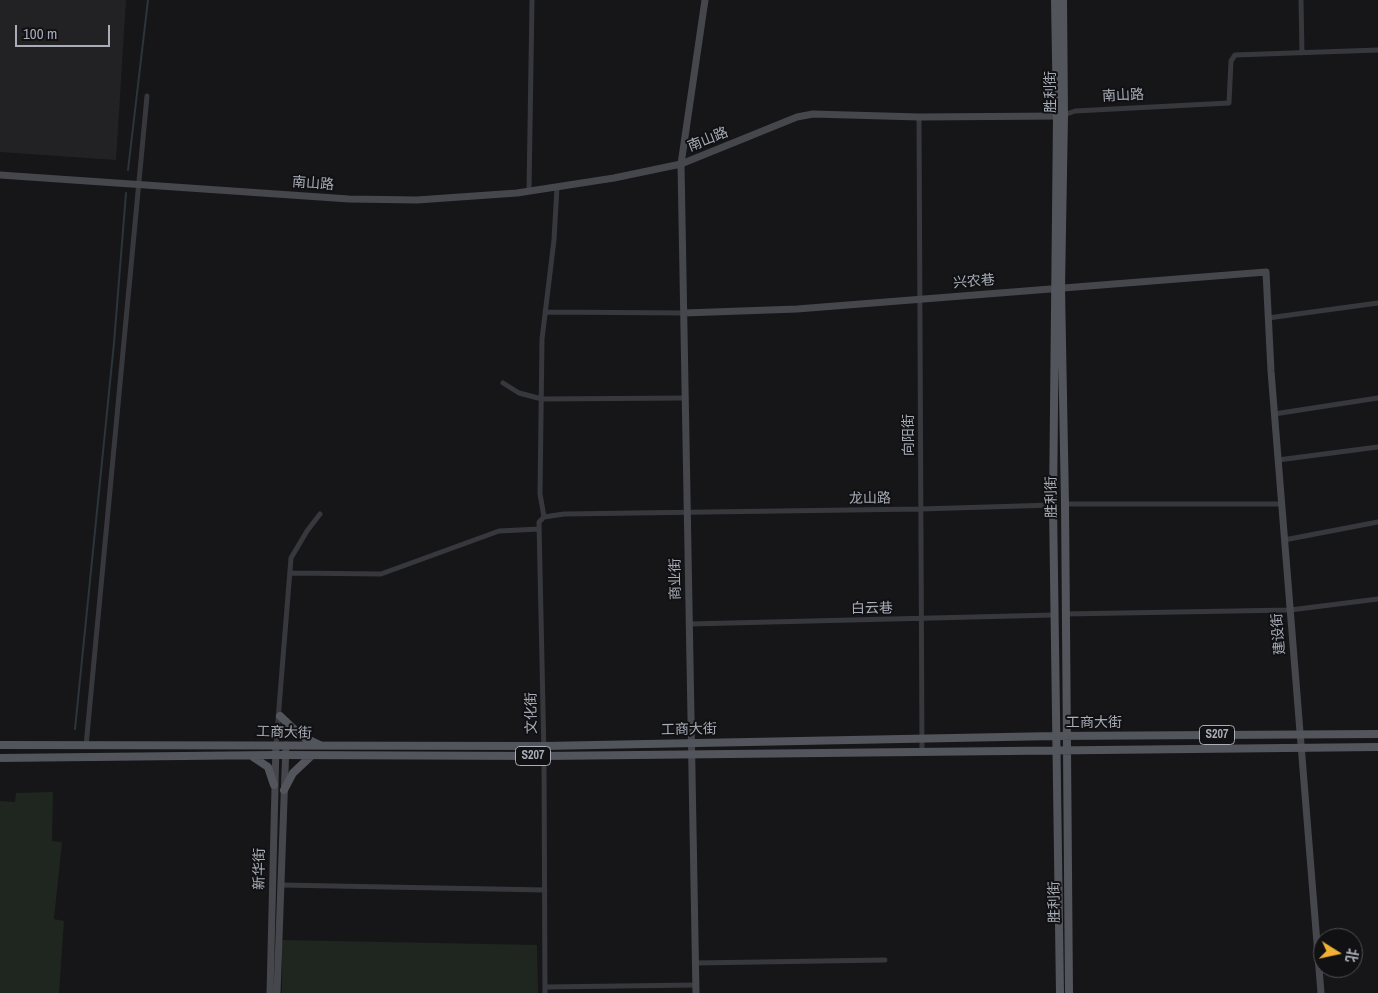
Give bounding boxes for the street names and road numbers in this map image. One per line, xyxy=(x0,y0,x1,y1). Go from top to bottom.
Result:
street label: 胜利街 xyxy=(1043,71,1059,113)
street label: 南山路 xyxy=(1102,87,1144,105)
street label: 南山路 xyxy=(685,124,731,156)
street label: 南山路 xyxy=(291,174,335,194)
street label: 兴农巷 xyxy=(952,272,996,292)
street label: 向阳街 xyxy=(901,414,917,456)
street label: 胜利街 xyxy=(1043,476,1061,518)
street label: 龙山路 xyxy=(849,490,891,508)
street label: 商业街 xyxy=(667,558,685,600)
street label: 白云巷 xyxy=(851,600,893,618)
street label: 建设街 xyxy=(1269,612,1289,656)
street label: 文化街 xyxy=(523,692,541,734)
street label: 工商大街 xyxy=(1066,715,1122,731)
street label: 工商大街 xyxy=(661,721,717,739)
street label: 工商大街 xyxy=(256,724,312,742)
road number: S207 xyxy=(1200,726,1234,744)
road number: S207 xyxy=(516,746,550,766)
street label: 新华街 xyxy=(251,848,269,890)
street label: 胜利街 xyxy=(1046,881,1064,923)

